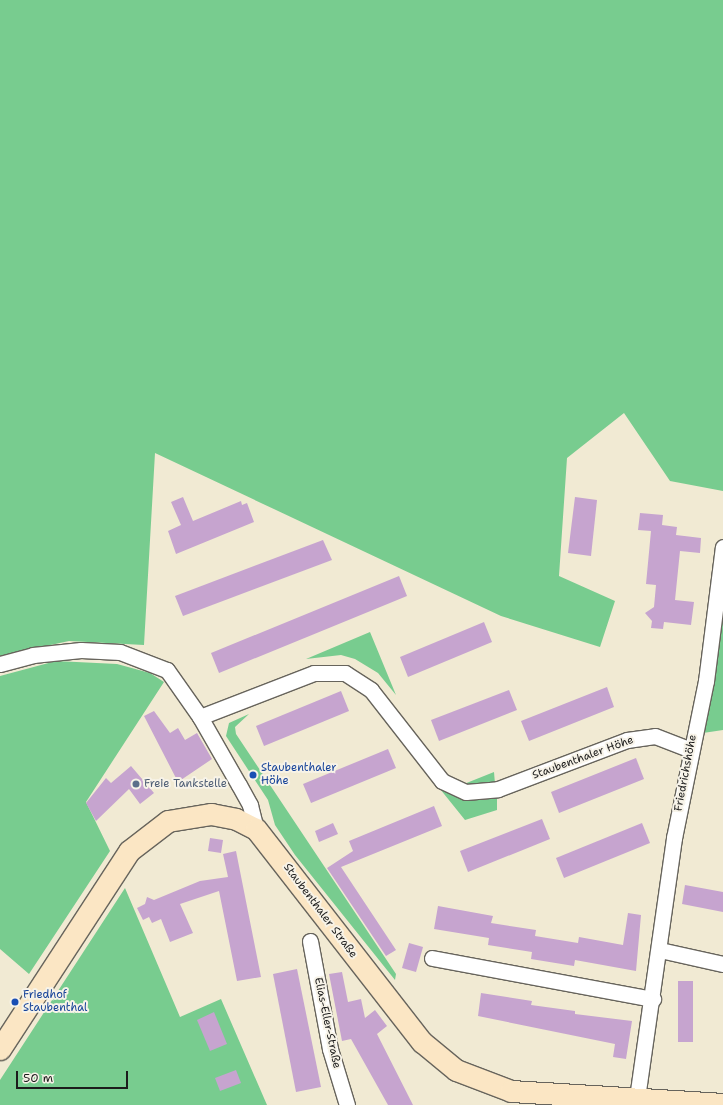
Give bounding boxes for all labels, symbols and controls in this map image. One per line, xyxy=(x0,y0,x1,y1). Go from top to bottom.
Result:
street label: Staubenthaler Höhe xyxy=(531,734,635,782)
street label: Friedrichshöhe xyxy=(672,734,700,812)
place label: Staubenthaler Höhe xyxy=(261,762,336,788)
marker: Staubenthaler Höhe xyxy=(248,770,258,780)
place label: Freie Tankstelle xyxy=(144,777,227,791)
marker: Freie Tankstelle xyxy=(131,779,141,789)
street label: Staubenthaler Straße xyxy=(280,861,360,961)
street label: Elias-Eller-Straße xyxy=(311,976,343,1070)
place label: Friedhof Staubenthal xyxy=(23,989,87,1015)
marker: Friedhof Staubenthal xyxy=(10,997,20,1007)
scale bar xyxy=(18,1063,130,1089)
text: 50 m xyxy=(23,1070,53,1086)

